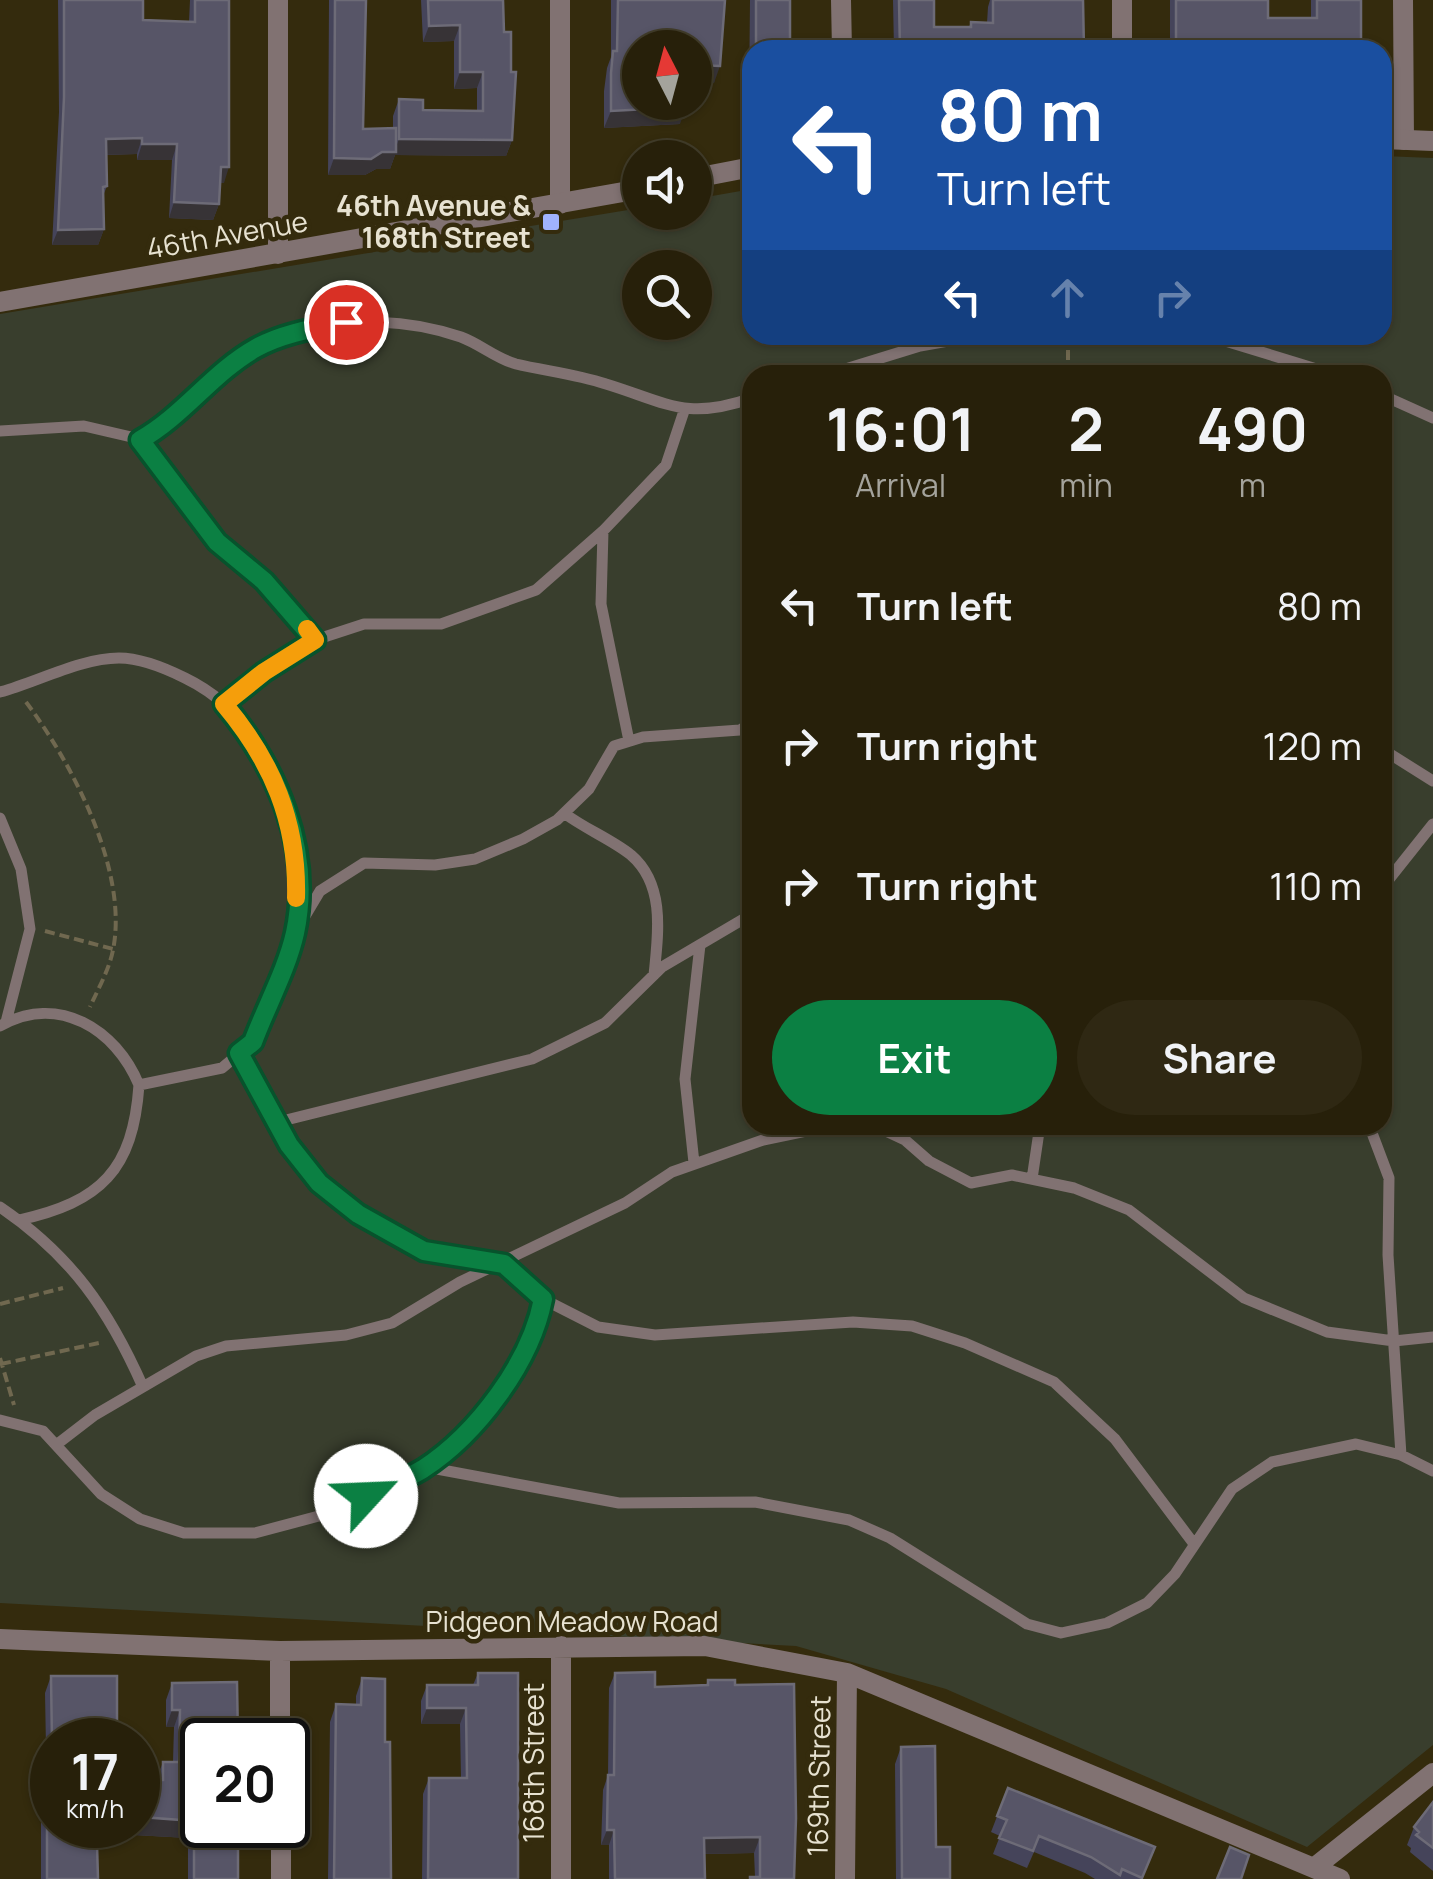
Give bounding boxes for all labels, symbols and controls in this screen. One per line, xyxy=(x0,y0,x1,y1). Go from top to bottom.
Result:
north arrow xyxy=(622,30,712,120)
map controls xyxy=(622,30,712,340)
text: 80 m xyxy=(937,66,1103,162)
icon: left xyxy=(772,80,902,210)
button: sound xyxy=(622,140,712,230)
text: Turn left xyxy=(937,157,1111,219)
place label: 46th Avenue & 168th Street xyxy=(336,186,531,256)
street label: 46th Avenue xyxy=(143,201,310,267)
marker: 46th Avenue & 168th Street xyxy=(540,211,562,233)
button: search xyxy=(622,250,712,340)
icon: left xyxy=(935,270,990,325)
icon: ahead xyxy=(1040,270,1095,325)
icon: right xyxy=(1145,270,1200,325)
pin xyxy=(304,280,389,365)
icon: arrive xyxy=(319,295,374,350)
text: 16:01 xyxy=(826,387,976,469)
text: 2 xyxy=(1068,387,1104,469)
text: 490 xyxy=(1197,387,1308,469)
text: Arrival xyxy=(855,463,946,507)
text: min xyxy=(1059,463,1113,507)
text: m xyxy=(1239,463,1266,507)
icon: left xyxy=(772,578,827,633)
text: Turn left xyxy=(857,579,1013,631)
text: 80 m xyxy=(1277,579,1362,631)
icon: right xyxy=(772,718,827,773)
text: Turn right xyxy=(857,719,1038,771)
text: 120 m xyxy=(1263,719,1362,771)
icon: right xyxy=(772,858,827,913)
text: Turn right xyxy=(857,859,1038,911)
text: 110 m xyxy=(1269,859,1362,911)
button: Exit xyxy=(772,1000,1057,1115)
button: Share xyxy=(1077,1000,1362,1115)
position arrow xyxy=(314,1444,418,1548)
street label: Pidgeon Meadow Road xyxy=(426,1602,719,1640)
street label: 168th Street xyxy=(514,1683,552,1843)
street label: 169th Street xyxy=(798,1695,838,1857)
speed limit sign: 20 xyxy=(180,1718,310,1848)
text: 17 xyxy=(71,1737,119,1805)
text: km/h xyxy=(66,1791,124,1826)

